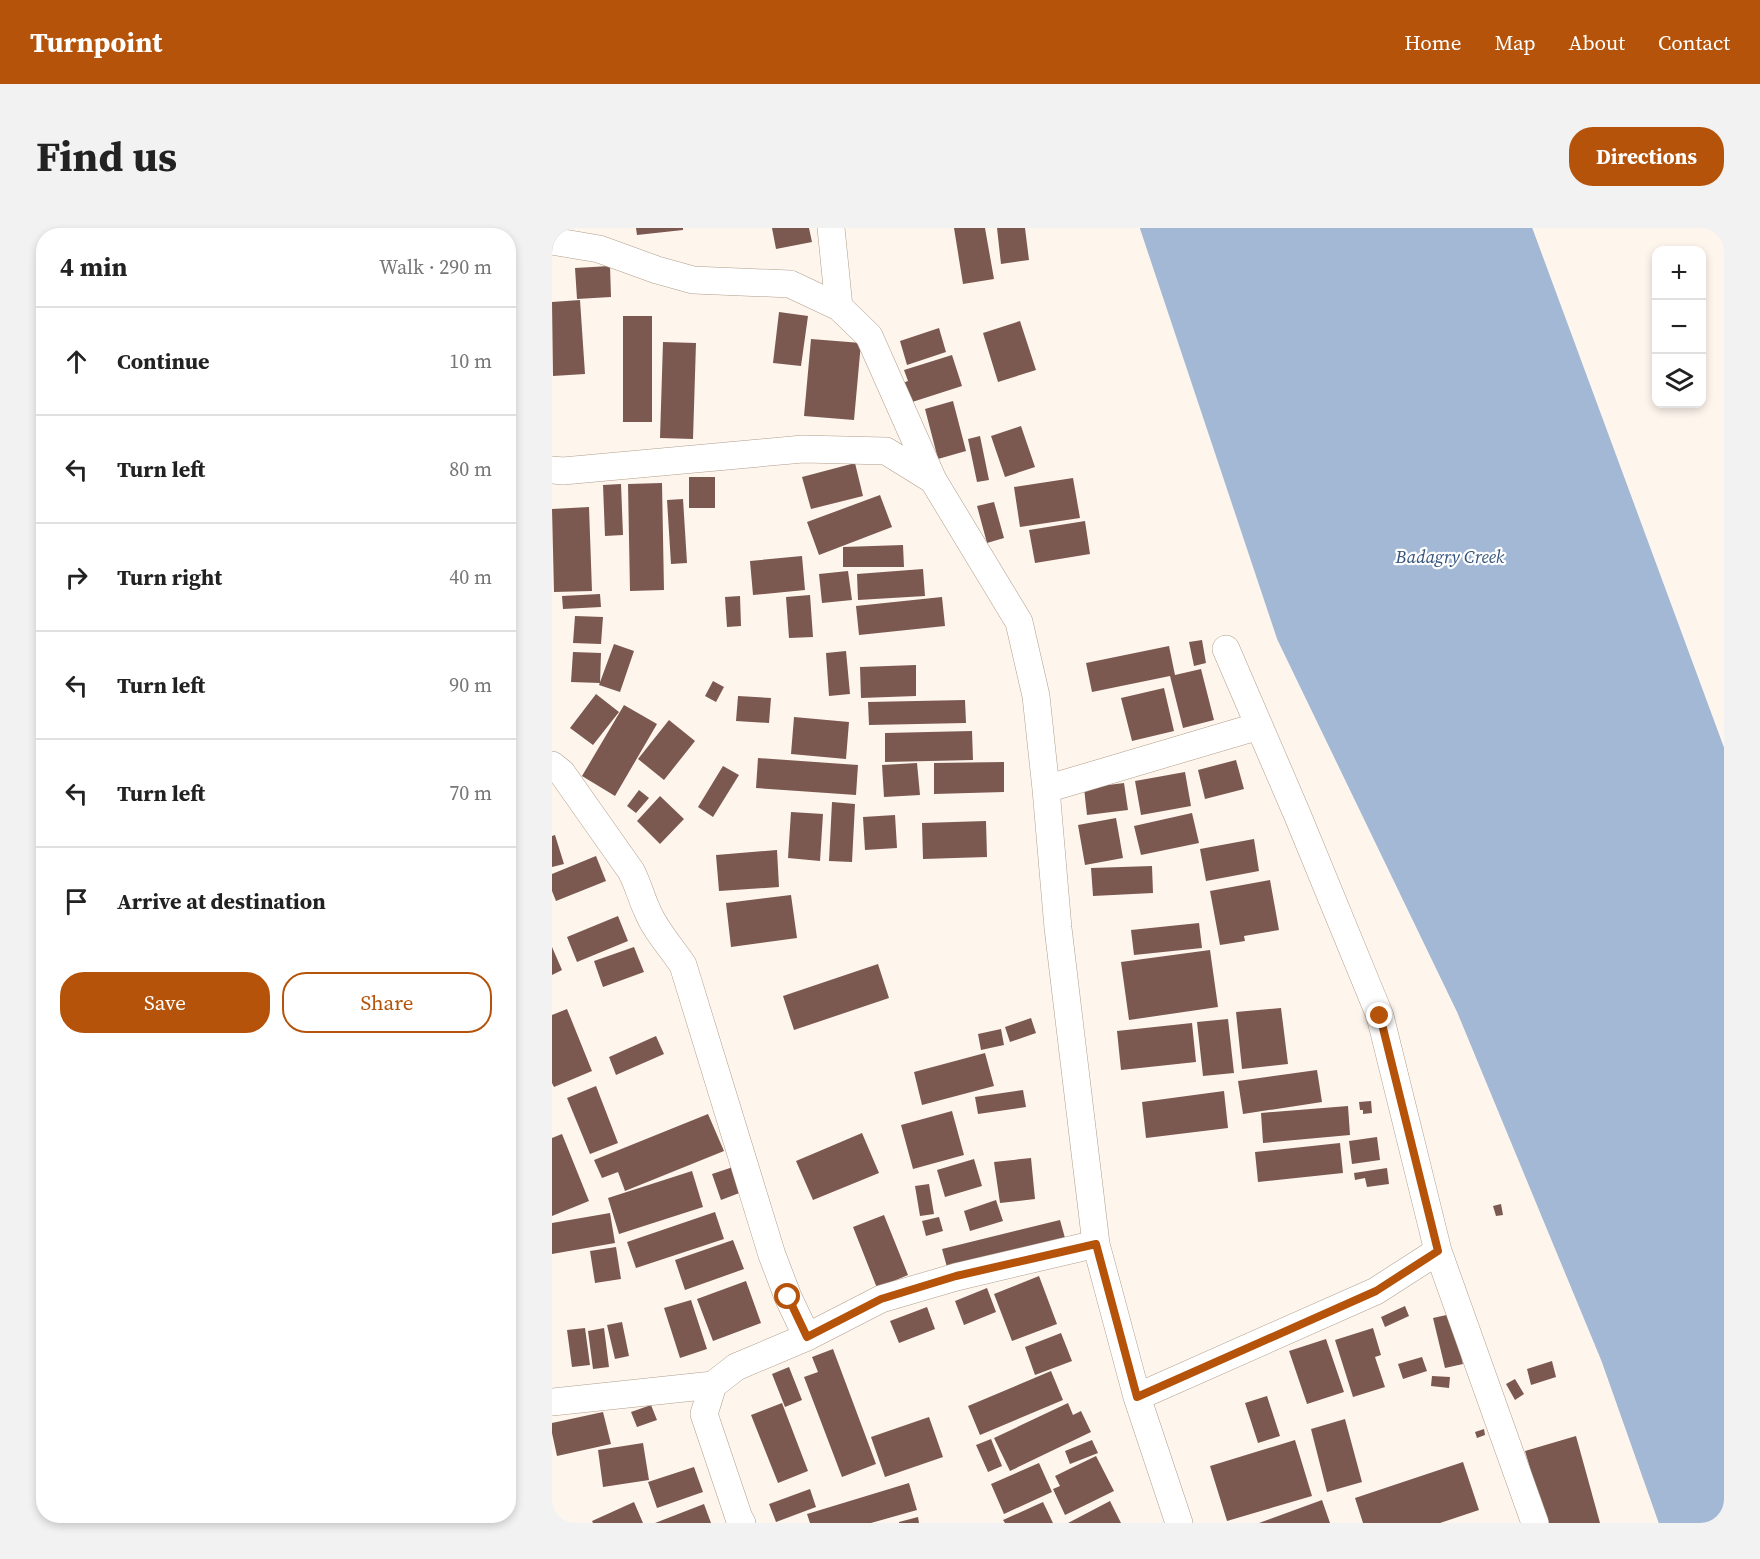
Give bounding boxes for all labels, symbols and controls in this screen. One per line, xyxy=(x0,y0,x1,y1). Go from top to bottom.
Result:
text: Turnpoint xyxy=(30,23,162,61)
text: Home xyxy=(1404,28,1462,57)
text: Map xyxy=(1495,28,1536,57)
text: About xyxy=(1569,28,1625,57)
text: Contact xyxy=(1658,28,1730,57)
text: Find us xyxy=(36,127,177,185)
button: Directions xyxy=(1569,127,1724,186)
map controls xyxy=(1652,246,1706,408)
button: + xyxy=(1652,246,1706,300)
text: 4 min xyxy=(60,249,127,285)
text: Walk · 290 m xyxy=(379,253,492,281)
button: − xyxy=(1652,300,1706,354)
icon: ahead xyxy=(60,345,93,378)
text: Continue xyxy=(117,346,210,376)
text: 10 m xyxy=(449,347,492,375)
button: layers xyxy=(1652,354,1706,408)
icon: left xyxy=(60,453,93,486)
text: Turn left xyxy=(117,454,205,484)
text: 80 m xyxy=(449,455,492,483)
water label: Badagry Creek xyxy=(1395,544,1505,569)
icon: right xyxy=(60,561,93,594)
text: Turn right xyxy=(117,562,222,592)
text: 40 m xyxy=(449,563,492,591)
icon: left xyxy=(60,669,93,702)
text: Turn left xyxy=(117,670,205,700)
text: 90 m xyxy=(449,671,492,699)
icon: left xyxy=(60,777,93,810)
text: Turn left xyxy=(117,778,205,808)
text: 70 m xyxy=(449,779,492,807)
icon: arrive xyxy=(60,885,93,918)
text: Arrive at destination xyxy=(117,886,326,916)
button: Save xyxy=(60,972,270,1033)
button: Share xyxy=(282,972,492,1033)
route end xyxy=(1366,1002,1392,1028)
route start xyxy=(774,1283,800,1309)

